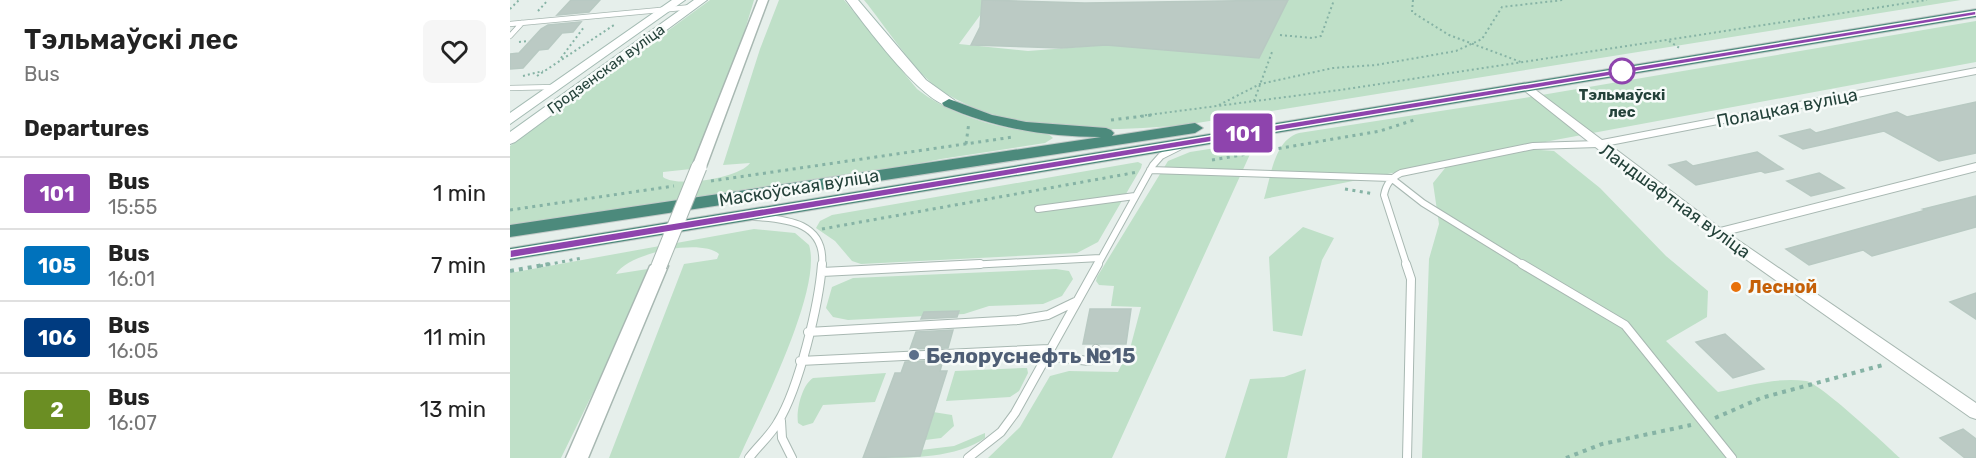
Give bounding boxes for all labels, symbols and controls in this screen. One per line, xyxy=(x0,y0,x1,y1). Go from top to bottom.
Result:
button: heart xyxy=(423,20,486,83)
street label: Гродзенская вуліца xyxy=(544,20,668,118)
text: Тэльмаўскі лес xyxy=(24,23,238,56)
marker: Тэльмаўскі лес xyxy=(1609,58,1635,84)
text: Bus xyxy=(24,62,60,86)
street label: Полацкая вуліца xyxy=(1714,84,1860,132)
place label: Тэльмаўскі лес xyxy=(1579,86,1665,121)
line badge: 101 xyxy=(1208,114,1278,152)
text: Departures xyxy=(24,115,149,142)
text: 101 xyxy=(1225,121,1261,146)
street label: Ландшафтная вуліца xyxy=(1595,139,1755,263)
street label: Маскоўская вуліца xyxy=(717,164,881,212)
text: Bus xyxy=(108,168,150,195)
text: 1 min xyxy=(433,180,486,207)
text: 101 xyxy=(39,181,75,206)
text: 15:55 xyxy=(108,195,157,219)
text: Bus xyxy=(108,240,150,267)
text: 7 min xyxy=(431,252,486,279)
text: 105 xyxy=(38,253,76,278)
text: 16:01 xyxy=(108,267,155,291)
place label: Лесной xyxy=(1748,276,1817,298)
marker: Лесной xyxy=(1729,280,1743,294)
text: Bus xyxy=(108,312,150,339)
text: 11 min xyxy=(424,324,486,351)
text: 106 xyxy=(38,325,76,350)
text: 16:05 xyxy=(108,339,158,363)
place label: Белоруснефть №15 xyxy=(926,343,1136,368)
marker: Белоруснефть №15 xyxy=(907,348,921,362)
text: Bus xyxy=(108,384,150,411)
text: 13 min xyxy=(420,396,486,423)
text: 2 xyxy=(50,397,64,422)
text: 16:07 xyxy=(108,411,157,435)

